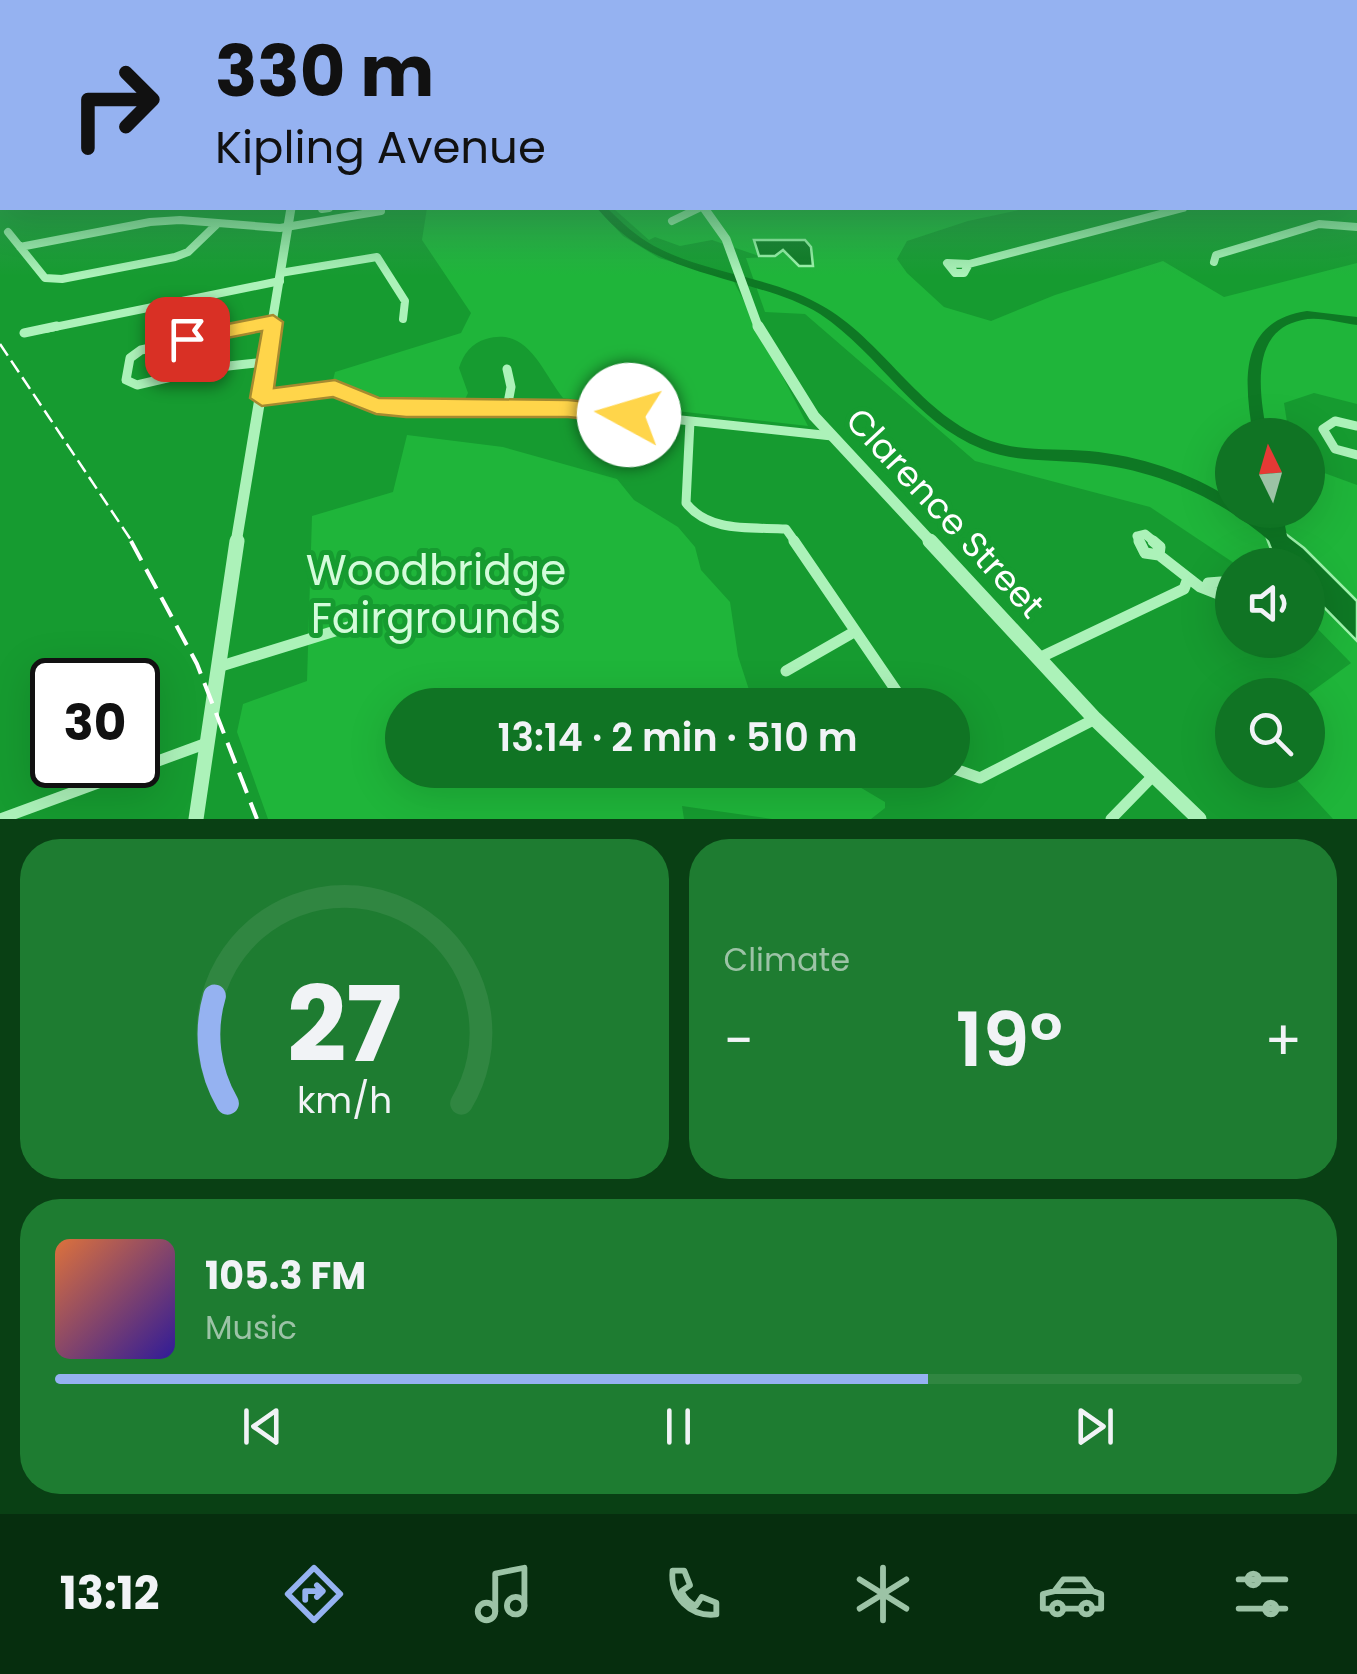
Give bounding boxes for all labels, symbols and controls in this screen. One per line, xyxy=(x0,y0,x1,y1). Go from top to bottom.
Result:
text: 330 m xyxy=(215,22,434,121)
icon: right xyxy=(50,40,180,170)
text: Kipling Avenue xyxy=(215,116,546,179)
pin xyxy=(145,297,230,382)
icon: arrive xyxy=(160,312,215,367)
position arrow xyxy=(577,363,681,467)
street label: Clarence Street xyxy=(835,397,1056,629)
north arrow xyxy=(1215,418,1325,528)
map controls xyxy=(1215,418,1325,788)
park label: Woodbridge Fairgrounds xyxy=(306,541,566,648)
button: sound xyxy=(1215,548,1325,658)
speed limit sign: 30 xyxy=(30,658,160,788)
button: search xyxy=(1215,678,1325,788)
text: 13:14 · 2 min · 510 m xyxy=(497,711,858,764)
text: Climate xyxy=(724,937,850,982)
text: 27 xyxy=(287,952,402,1097)
text: 19° xyxy=(955,987,1063,1092)
text: − xyxy=(724,1002,754,1079)
text: + xyxy=(1264,1002,1302,1079)
text: km/h xyxy=(297,1075,392,1126)
text: 105.3 FM xyxy=(205,1249,366,1302)
text: Music xyxy=(205,1305,297,1350)
icon: previous xyxy=(235,1399,290,1454)
icon: pause xyxy=(651,1399,706,1454)
icon: next xyxy=(1067,1399,1122,1454)
icon: directions xyxy=(279,1559,349,1629)
icon: music xyxy=(469,1559,539,1629)
icon: phone xyxy=(658,1559,728,1629)
icon: climate xyxy=(848,1559,918,1629)
icon: car xyxy=(1037,1559,1107,1629)
icon: filters xyxy=(1227,1559,1297,1629)
text: 13:12 xyxy=(60,1562,159,1625)

